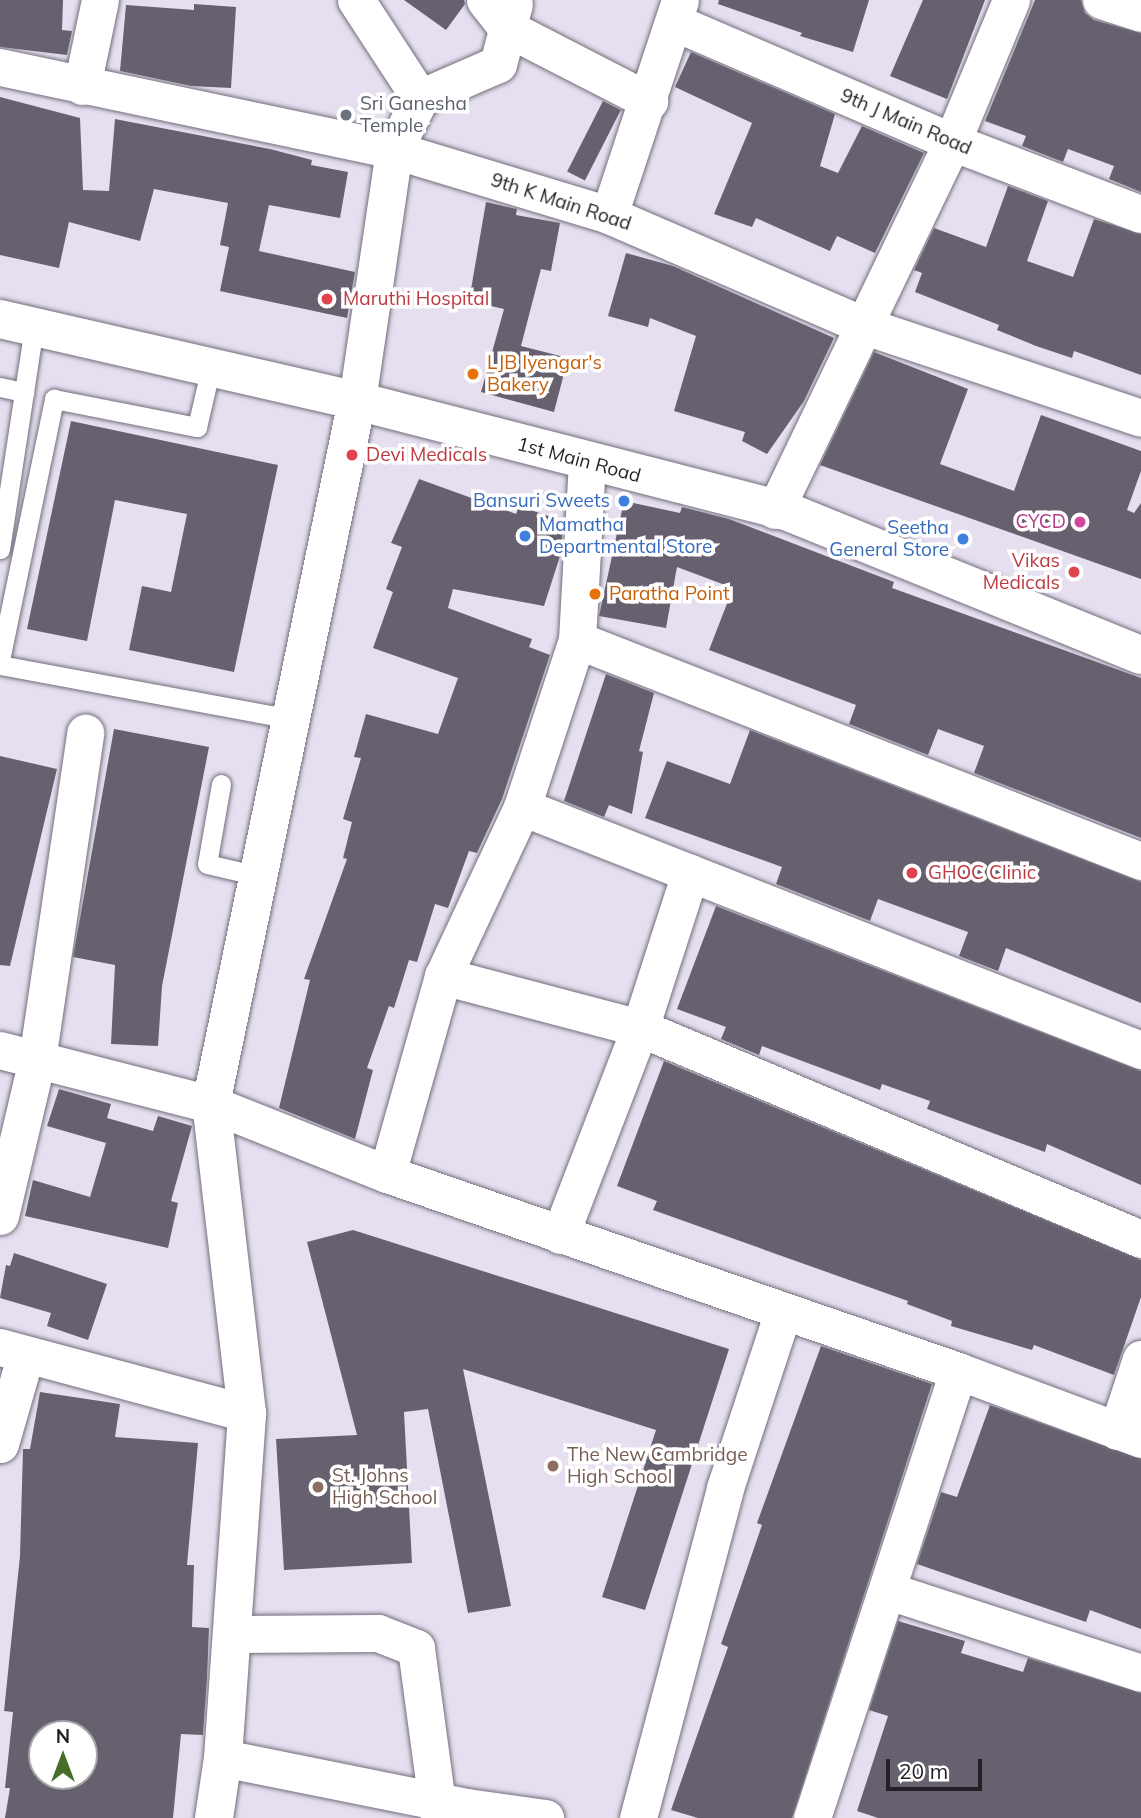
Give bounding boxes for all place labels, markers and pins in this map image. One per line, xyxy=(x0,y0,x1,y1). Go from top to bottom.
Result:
place label: Sri Ganesha Temple xyxy=(360,93,467,137)
marker: Sri Ganesha Temple xyxy=(338,107,354,123)
place label: Maruthi Hospital xyxy=(343,288,489,310)
marker: Maruthi Hospital xyxy=(317,289,337,309)
place label: LJB Iyengar's Bakery xyxy=(487,352,602,396)
marker: LJB Iyengar's Bakery xyxy=(465,366,481,382)
place label: Devi Medicals xyxy=(366,444,487,466)
marker: Devi Medicals xyxy=(344,447,360,463)
place label: Bansuri Sweets xyxy=(473,490,610,512)
marker: Bansuri Sweets xyxy=(616,493,632,509)
place label: CYCD xyxy=(1015,511,1066,533)
place label: Mamatha Departmental Store xyxy=(539,514,712,558)
marker: CYCD xyxy=(1072,514,1088,530)
place label: Seetha General Store xyxy=(829,517,949,561)
marker: Mamatha Departmental Store xyxy=(517,528,533,544)
marker: Seetha General Store xyxy=(955,531,971,547)
place label: Vikas Medicals xyxy=(983,550,1060,594)
marker: Vikas Medicals xyxy=(1066,564,1082,580)
place label: Paratha Point xyxy=(609,583,730,605)
marker: Paratha Point xyxy=(587,586,603,602)
place label: GHOC Clinic xyxy=(928,862,1036,884)
marker: GHOC Clinic xyxy=(902,863,922,883)
place label: The New Cambridge High School xyxy=(567,1444,748,1488)
marker: The New Cambridge High School xyxy=(545,1458,561,1474)
place label: St. Johns High School xyxy=(332,1465,437,1509)
marker: St. Johns High School xyxy=(310,1479,326,1495)

